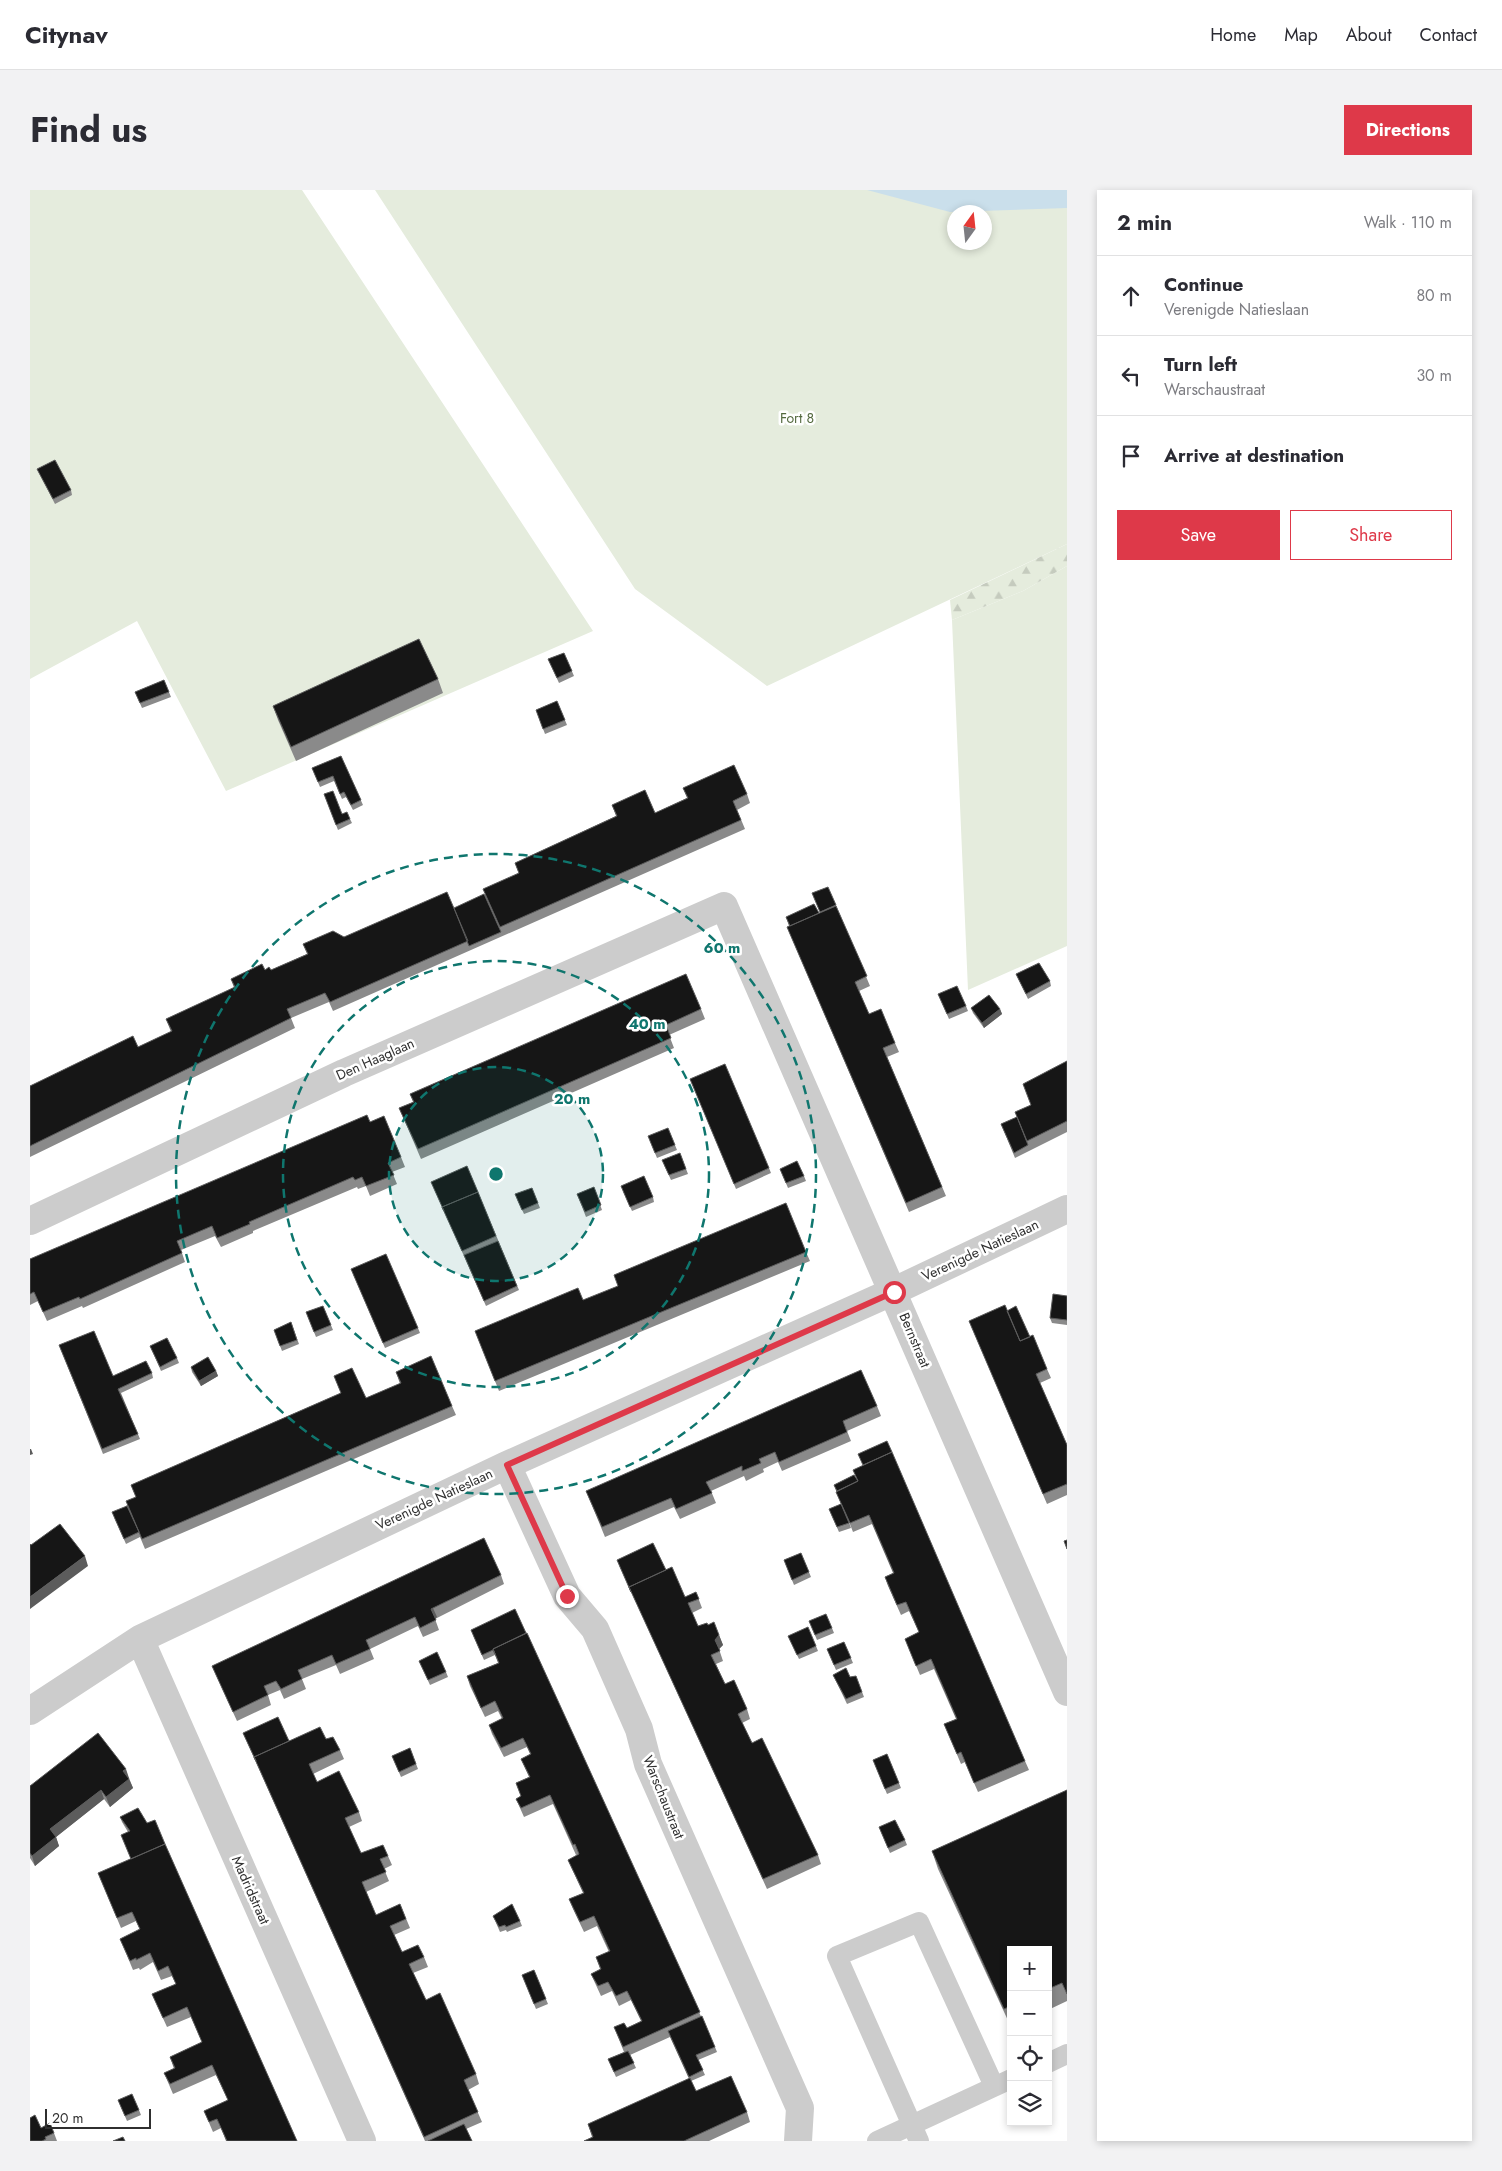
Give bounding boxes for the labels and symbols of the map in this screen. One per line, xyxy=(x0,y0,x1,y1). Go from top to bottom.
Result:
north arrow xyxy=(947,205,992,250)
park label: Fort 8 xyxy=(780,408,814,428)
text: 60 m xyxy=(704,937,740,959)
text: 40 m xyxy=(628,1013,666,1035)
street label: Den Haaglaan xyxy=(333,1033,417,1085)
text: 20 m xyxy=(554,1088,590,1110)
centre of rings xyxy=(487,1165,505,1183)
street label: Verenigde Natieslaan xyxy=(918,1214,1042,1286)
route start xyxy=(883,1281,906,1304)
street label: Bernstraat xyxy=(895,1309,936,1371)
street label: Verenigde Natieslaan xyxy=(372,1463,496,1535)
route end xyxy=(556,1585,579,1608)
street label: Warschaustraat xyxy=(638,1752,690,1842)
street label: Madridstraat xyxy=(227,1853,275,1928)
scale bar xyxy=(45,2106,151,2129)

